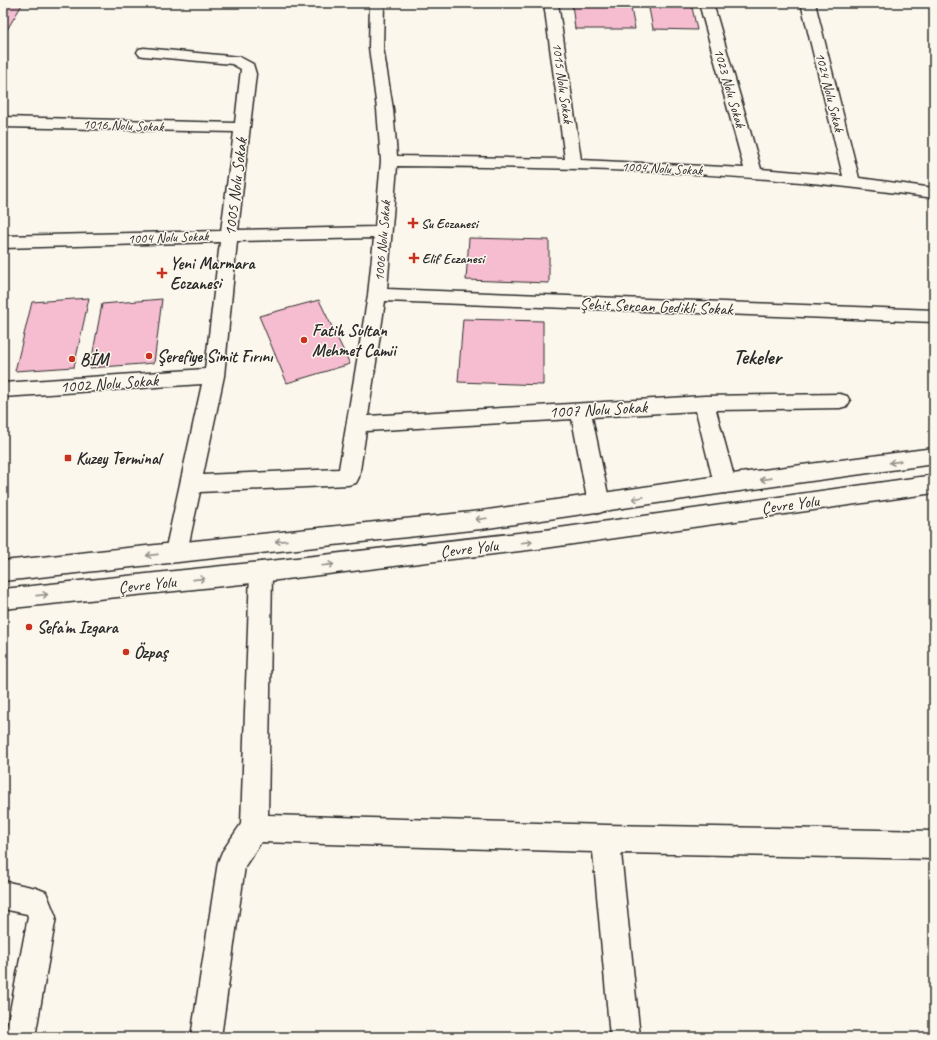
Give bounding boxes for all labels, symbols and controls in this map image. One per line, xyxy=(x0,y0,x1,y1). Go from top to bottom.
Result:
street label: 1015 Nolu Sokak xyxy=(548,42,577,125)
street label: 1023 Nolu Sokak xyxy=(710,47,749,130)
street label: 1024 Nolu Sokak xyxy=(811,51,848,134)
street label: 1016 Nolu Sokak xyxy=(82,116,165,135)
street label: 1005 Nolu Sokak xyxy=(219,135,252,237)
street label: 1004 Nolu Sokak xyxy=(621,158,704,179)
street label: 1006 Nolu Sokak xyxy=(371,199,395,282)
place label: Su Eczanesi xyxy=(421,215,480,232)
marker: Su Eczanesi xyxy=(408,218,418,228)
street label: 1004 Nolu Sokak xyxy=(127,228,210,247)
place label: Elif Eczanesi xyxy=(422,250,486,267)
place label: Yeni Marmara Eczanesi xyxy=(170,253,256,294)
marker: Elif Eczanesi xyxy=(409,253,419,263)
marker: Yeni Marmara Eczanesi xyxy=(157,268,167,278)
street label: Şehit Sercan Gedikli Sokak xyxy=(579,293,735,320)
place label: Fatih Sultan Mehmet Camii xyxy=(312,320,398,361)
marker: Fatih Sultan Mehmet Camii xyxy=(299,335,309,345)
district label: Tekeler xyxy=(733,344,783,370)
place label: Şerefiye Simit Fırını xyxy=(157,346,274,367)
place label: BİM xyxy=(80,349,111,370)
marker: Şerefiye Simit Fırını xyxy=(144,351,154,361)
marker: BİM xyxy=(67,354,77,364)
street label: 1002 Nolu Sokak xyxy=(59,369,161,397)
street label: 1007 Nolu Sokak xyxy=(548,396,649,423)
place label: Kuzey Terminal xyxy=(76,448,164,469)
marker: Kuzey Terminal xyxy=(63,453,73,463)
one-way arrow xyxy=(889,458,902,465)
one-way arrow xyxy=(760,475,773,483)
street label: Çevre Yolu xyxy=(760,490,822,520)
one-way arrow xyxy=(632,494,645,502)
one-way arrow xyxy=(475,516,488,523)
street label: Çevre Yolu xyxy=(439,534,501,563)
one-way arrow xyxy=(275,537,288,545)
one-way arrow xyxy=(520,538,533,545)
one-way arrow xyxy=(145,551,158,558)
one-way arrow xyxy=(321,561,334,568)
street label: Çevre Yolu xyxy=(117,571,179,599)
one-way arrow xyxy=(192,575,205,582)
one-way arrow xyxy=(35,591,48,598)
place label: Sefa'm Izgara xyxy=(37,617,120,638)
marker: Sefa'm Izgara xyxy=(24,622,34,632)
place label: Özpaş xyxy=(134,642,170,663)
marker: Özpaş xyxy=(121,647,131,657)

